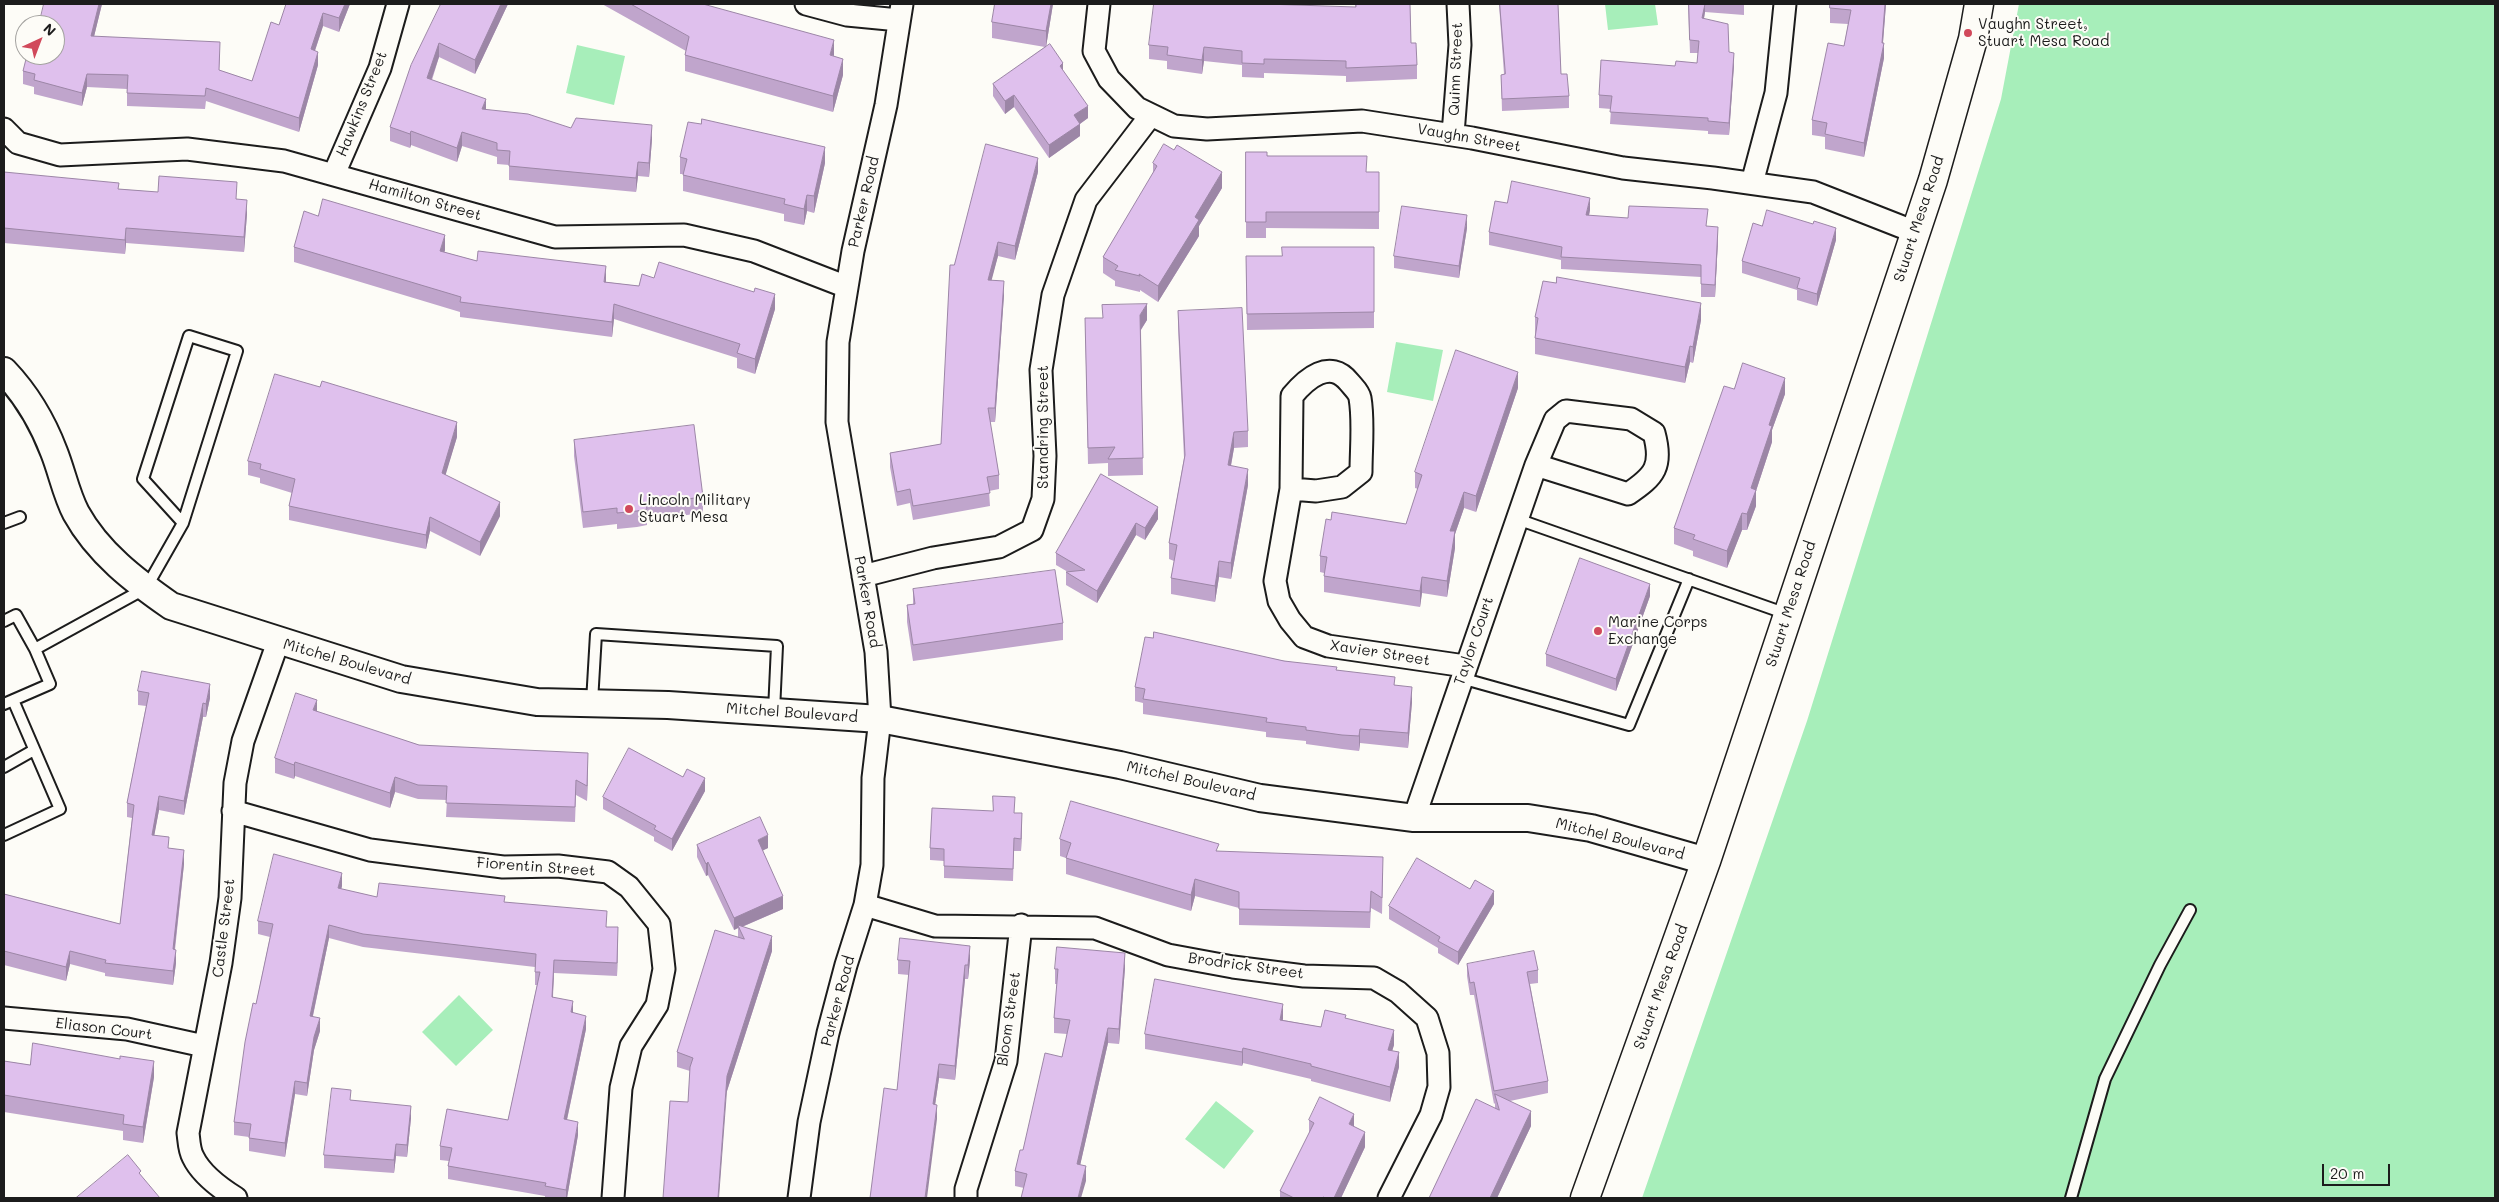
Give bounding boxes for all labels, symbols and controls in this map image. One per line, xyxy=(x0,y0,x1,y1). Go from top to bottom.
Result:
north arrow xyxy=(15,15,65,65)
place label: Vaughn Street, Stuart Mesa Road xyxy=(1978,15,2110,50)
text: N xyxy=(40,19,60,40)
street label: Quinn Street xyxy=(1445,22,1467,116)
marker: Vaughn Street, Stuart Mesa Road xyxy=(1962,27,1974,39)
street label: Hawkins Street xyxy=(333,49,391,159)
street label: Vaughn Street xyxy=(1416,120,1522,156)
street label: Stuart Mesa Road xyxy=(1890,154,1948,284)
street label: Parker Road xyxy=(845,155,883,249)
street label: Hamilton Street xyxy=(366,175,484,225)
street label: Standring Street xyxy=(1034,365,1052,489)
place label: Lincoln Military Stuart Mesa xyxy=(639,491,751,526)
marker: Lincoln Military Stuart Mesa xyxy=(623,503,635,515)
street label: Stuart Mesa Road xyxy=(1762,539,1820,669)
street label: Parker Road xyxy=(850,555,884,649)
street label: Taylor Court xyxy=(1450,594,1498,688)
place label: Marine Corps Exchange xyxy=(1608,613,1707,648)
marker: Marine Corps Exchange xyxy=(1592,625,1604,637)
street label: Mitchel Boulevard xyxy=(281,635,413,689)
street label: Xavier Street xyxy=(1329,636,1431,670)
street label: Mitchel Boulevard xyxy=(726,699,858,727)
street label: Mitchel Boulevard xyxy=(1125,757,1257,805)
street label: Mitchel Boulevard xyxy=(1554,814,1686,864)
street label: Fiorentin Street xyxy=(476,854,596,880)
street label: Castle Street xyxy=(209,878,239,978)
street label: Stuart Mesa Road xyxy=(1630,922,1692,1052)
street label: Brodrick Street xyxy=(1187,949,1305,983)
street label: Parker Road xyxy=(817,954,859,1048)
street label: Bloom Street xyxy=(993,971,1025,1067)
street label: Eliason Court xyxy=(55,1014,153,1044)
scale bar xyxy=(2324,1154,2392,1186)
text: 20 m xyxy=(2330,1163,2364,1183)

